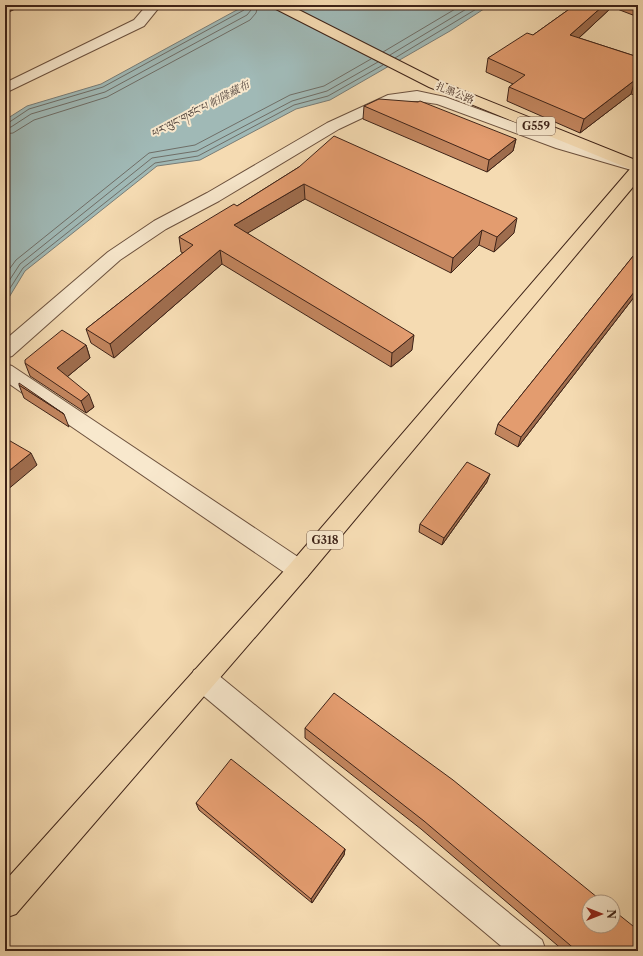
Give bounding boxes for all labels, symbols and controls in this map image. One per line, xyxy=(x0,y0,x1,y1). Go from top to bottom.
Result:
water label: ཕར་ལུང་གཙང་པ 帕隆藏布 xyxy=(148,76,255,144)
street label: 扎墨公路 xyxy=(434,79,476,107)
road number: G559 xyxy=(517,117,555,135)
road number: G318 xyxy=(307,531,343,549)
north arrow xyxy=(581,894,621,934)
text: N xyxy=(604,909,618,919)

